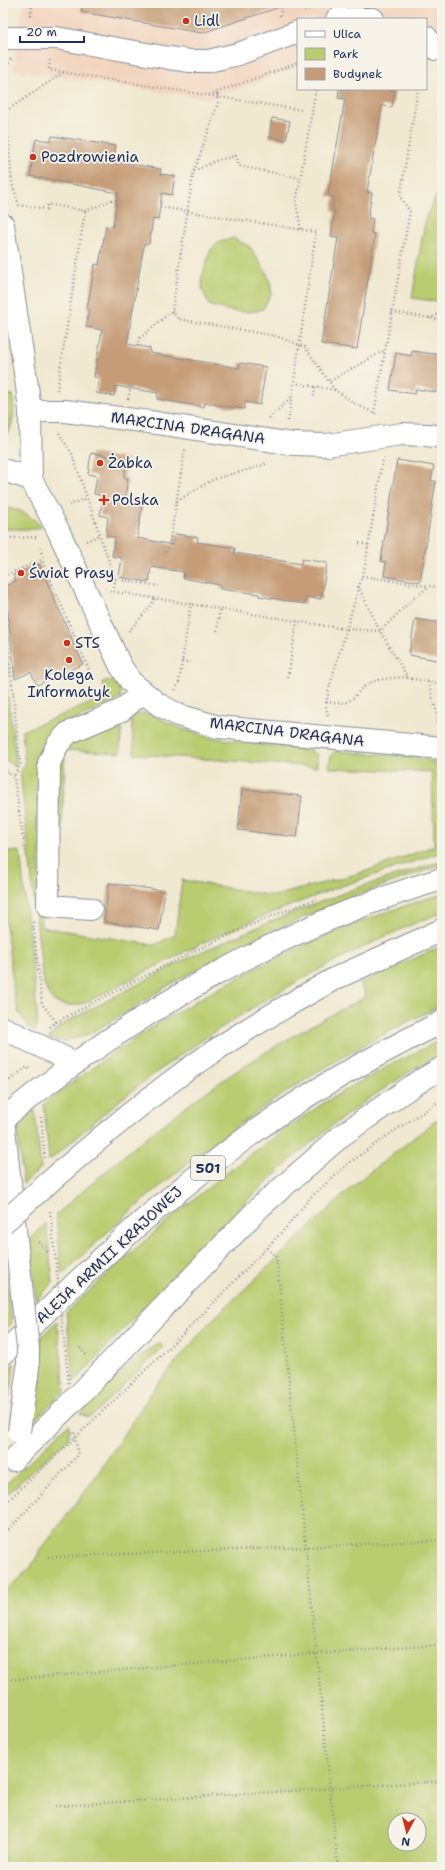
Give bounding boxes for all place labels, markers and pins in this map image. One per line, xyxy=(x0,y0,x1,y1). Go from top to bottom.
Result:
place label: Lidl xyxy=(194,11,220,31)
marker: Lidl xyxy=(181,16,191,26)
place label: Pozdrowienia xyxy=(41,147,139,167)
marker: Pozdrowienia xyxy=(28,152,38,162)
place label: Żabka xyxy=(108,453,153,473)
marker: Żabka xyxy=(95,458,105,468)
place label: Polska xyxy=(112,490,159,510)
marker: Polska xyxy=(99,495,109,505)
place label: Świat Prasy xyxy=(29,562,114,583)
marker: Świat Prasy xyxy=(16,568,26,578)
place label: STS xyxy=(75,633,100,653)
marker: STS xyxy=(62,638,72,648)
marker: Kolega Informatyk xyxy=(64,655,74,665)
place label: Kolega Informatyk xyxy=(28,665,110,702)

